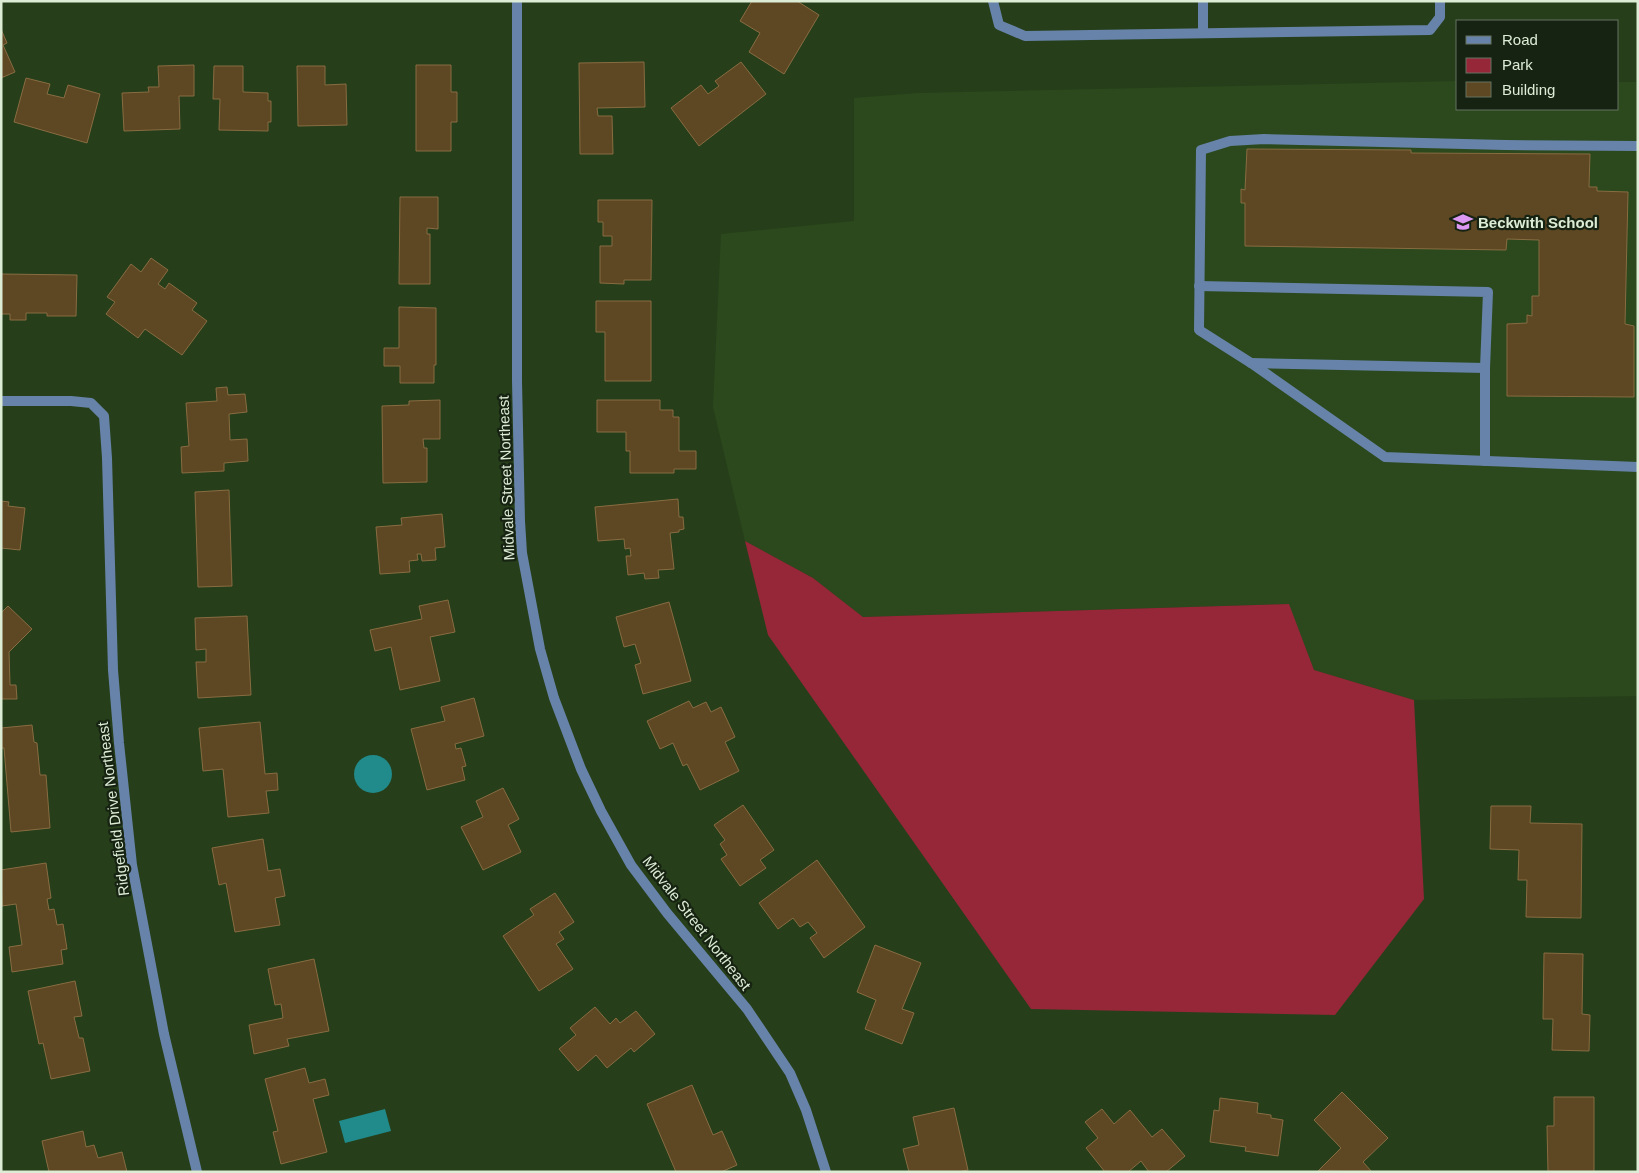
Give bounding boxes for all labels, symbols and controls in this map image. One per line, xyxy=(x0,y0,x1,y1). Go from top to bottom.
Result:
legend xyxy=(1456,20,1619,110)
text: Road xyxy=(1502,31,1538,48)
text: Park xyxy=(1502,56,1533,73)
text: Building xyxy=(1502,81,1555,98)
school or university icon: Beckwith School xyxy=(1452,211,1474,233)
place label: Beckwith School xyxy=(1478,214,1598,231)
street label: Midvale Street Northeast xyxy=(495,394,517,561)
street label: Ridgefield Drive Northeast xyxy=(94,720,132,897)
street label: Midvale Street Northeast xyxy=(639,853,755,994)

